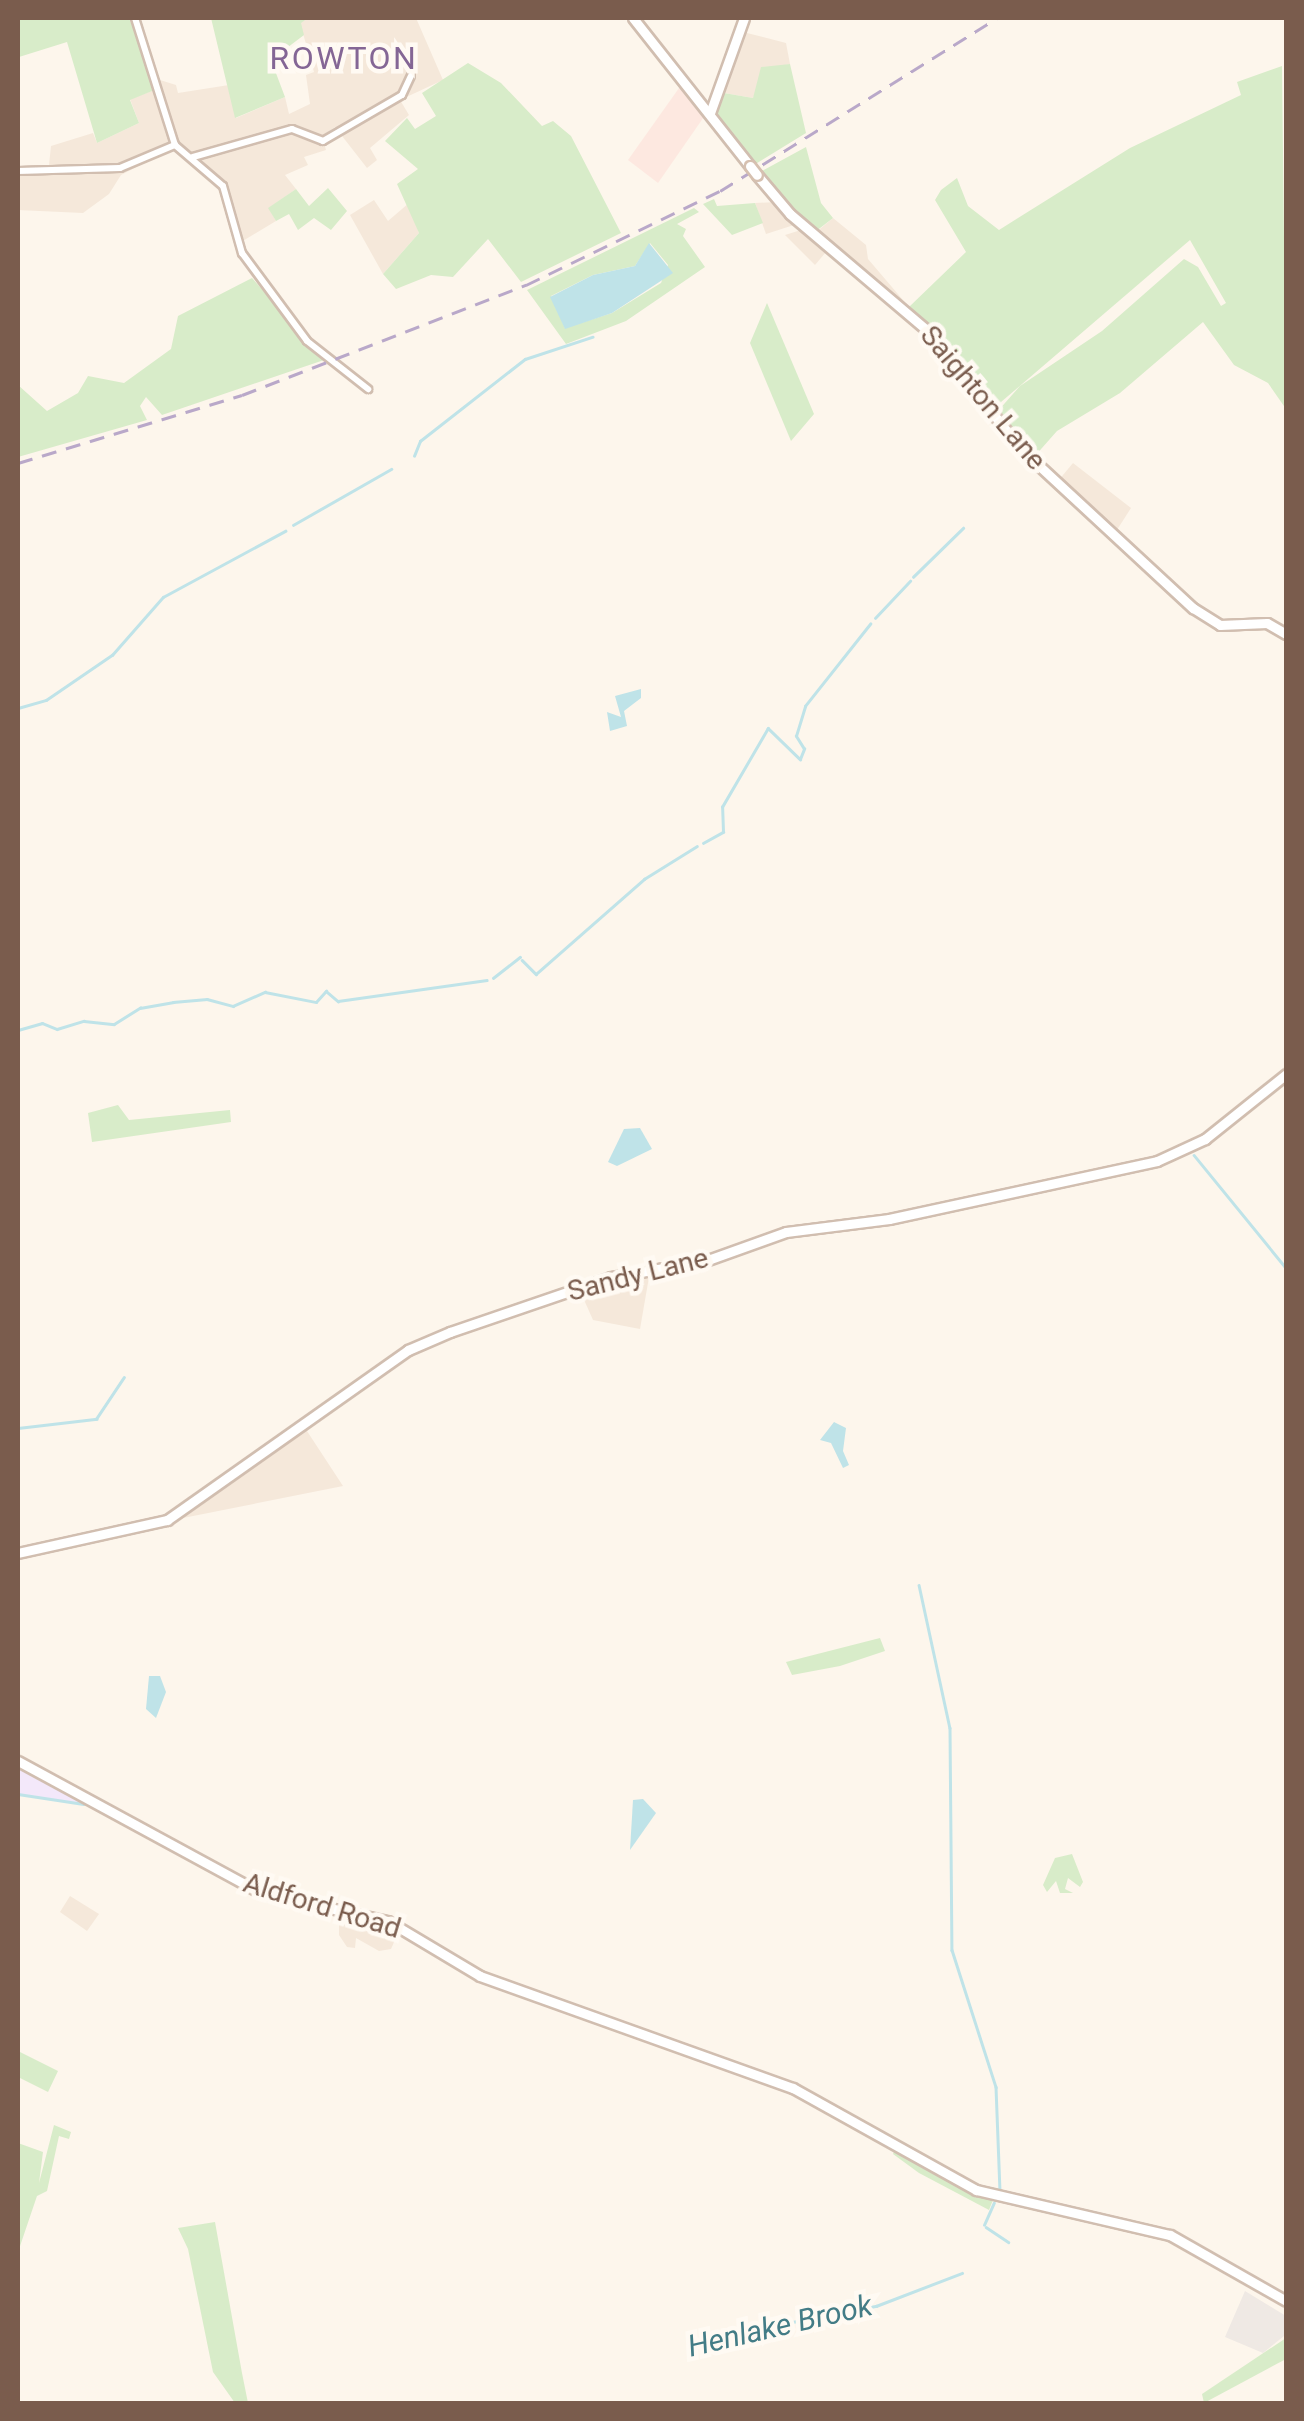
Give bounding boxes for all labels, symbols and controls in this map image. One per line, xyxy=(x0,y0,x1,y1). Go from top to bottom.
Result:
district label: ROWTON xyxy=(270,39,418,77)
street label: Saighton Lane xyxy=(913,319,1053,477)
street label: Sandy Lane xyxy=(564,1241,712,1309)
street label: Aldford Road xyxy=(239,1866,405,1946)
water label: Henlake Brook xyxy=(684,2287,876,2365)

